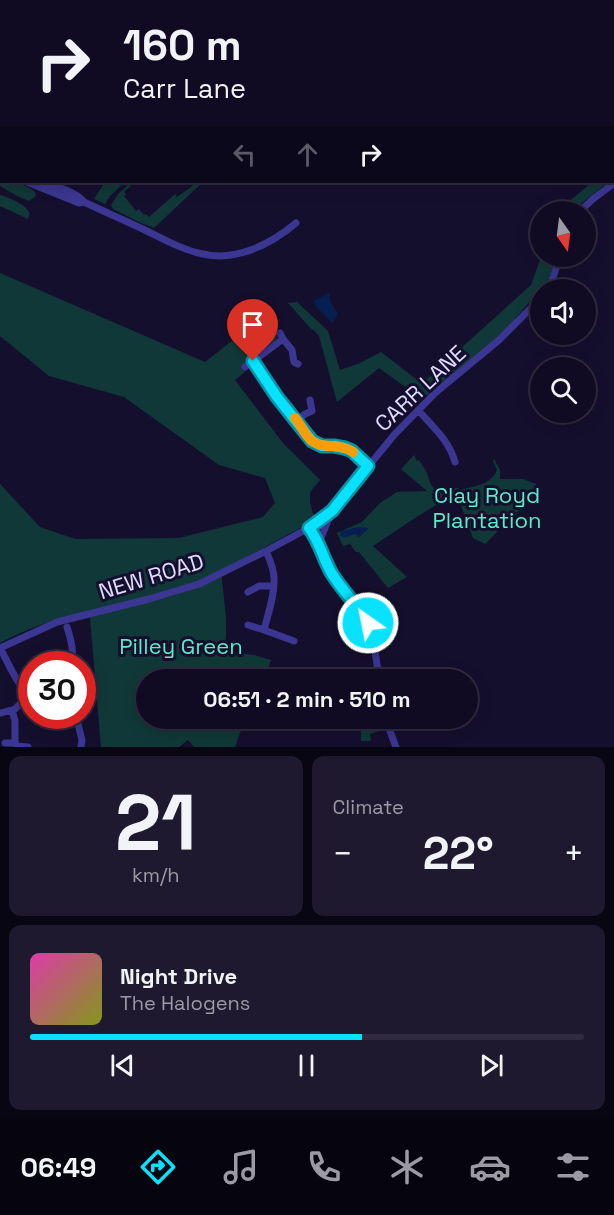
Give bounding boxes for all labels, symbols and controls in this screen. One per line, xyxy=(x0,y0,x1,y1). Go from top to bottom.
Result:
text: 160 m xyxy=(123,19,242,72)
icon: right xyxy=(24,24,102,102)
text: Carr Lane xyxy=(123,71,246,106)
icon: left xyxy=(228,138,261,171)
icon: ahead xyxy=(291,138,324,171)
icon: right xyxy=(354,138,387,171)
north arrow xyxy=(530,201,596,267)
map controls xyxy=(530,201,596,423)
button: sound xyxy=(530,279,596,345)
pin xyxy=(227,299,278,361)
icon: arrive xyxy=(236,308,269,341)
street label: CARR LANE xyxy=(369,339,471,437)
button: search xyxy=(530,357,596,423)
park label: Clay Royd Plantation xyxy=(432,481,542,534)
street label: NEW ROAD xyxy=(95,547,207,605)
position arrow xyxy=(336,591,400,655)
park label: Pilley Green xyxy=(119,632,243,660)
speed limit sign: 30 xyxy=(18,651,96,729)
text: 06:51 · 2 min · 510 m xyxy=(203,685,411,713)
text: 21 xyxy=(115,773,197,873)
text: Climate xyxy=(333,794,404,820)
text: 22° xyxy=(423,825,494,882)
text: − xyxy=(333,833,353,875)
text: + xyxy=(564,833,584,875)
text: km/h xyxy=(132,862,180,888)
text: Night Drive xyxy=(120,962,237,990)
text: The Halogens xyxy=(120,990,250,1016)
icon: previous xyxy=(106,1049,139,1082)
icon: pause xyxy=(290,1049,323,1082)
icon: next xyxy=(475,1049,508,1082)
icon: directions xyxy=(137,1146,179,1188)
icon: music xyxy=(220,1146,262,1188)
icon: phone xyxy=(303,1146,345,1188)
icon: climate xyxy=(386,1146,428,1188)
icon: car xyxy=(469,1146,511,1188)
icon: filters xyxy=(552,1146,594,1188)
text: 06:49 xyxy=(20,1150,97,1185)

